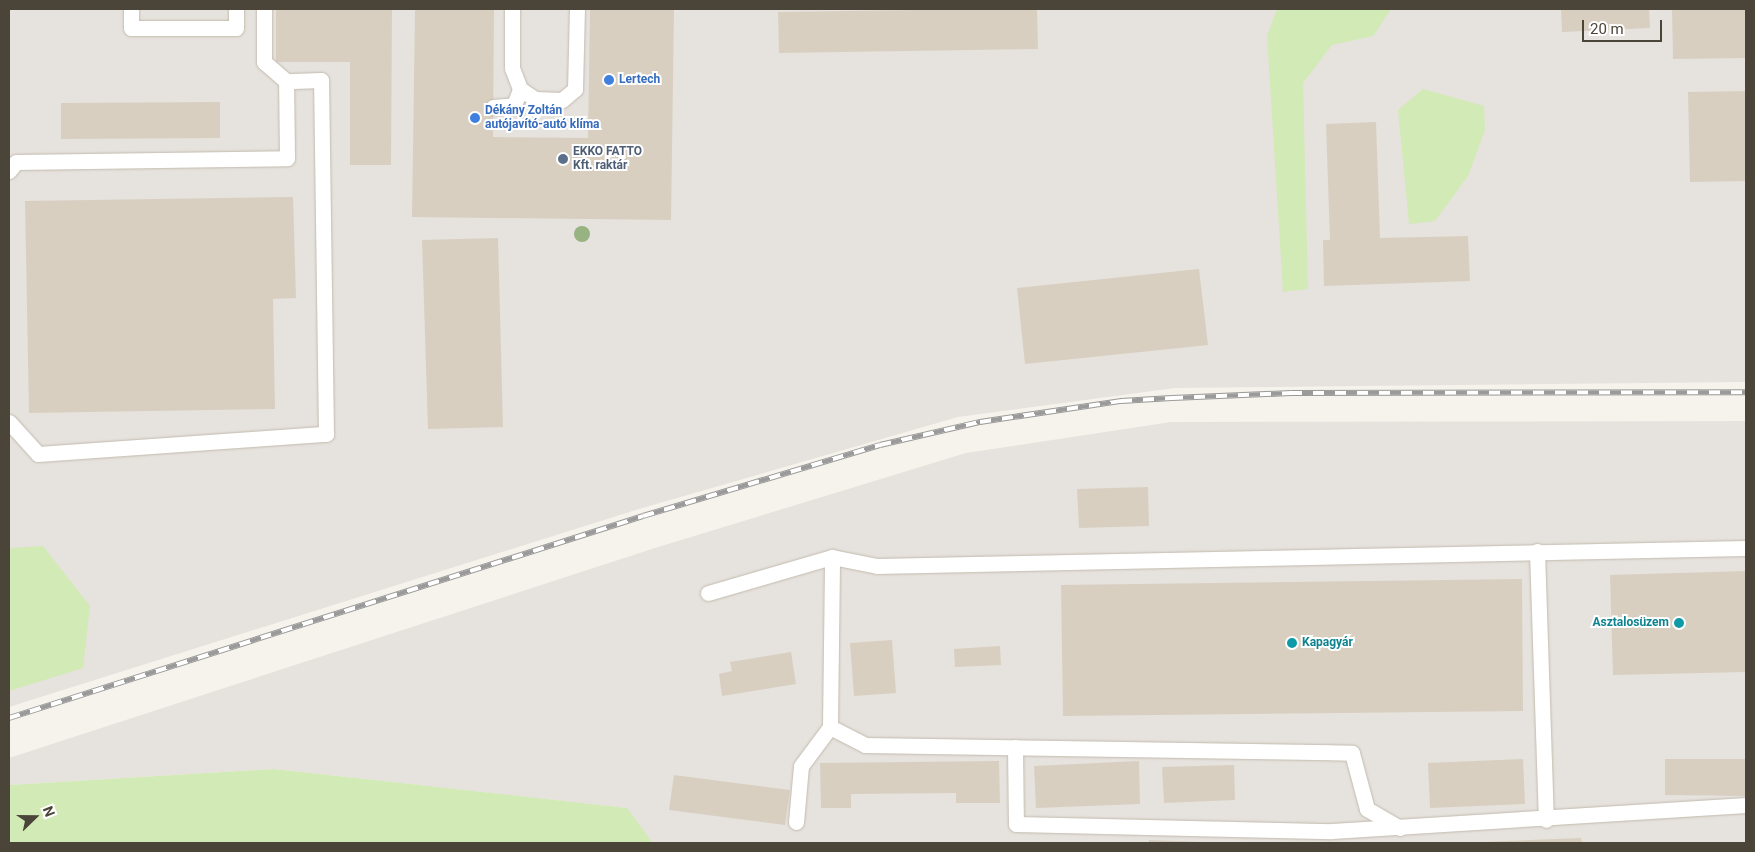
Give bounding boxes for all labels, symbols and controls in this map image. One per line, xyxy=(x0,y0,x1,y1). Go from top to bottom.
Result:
scale bar xyxy=(1585,10,1665,42)
text: 20 m xyxy=(1590,20,1624,38)
place label: Lertech xyxy=(619,73,660,87)
marker: Lertech xyxy=(603,74,615,86)
place label: Dékány Zoltán autójavító-autó klíma xyxy=(485,104,600,132)
marker: Dékány Zoltán autójavító-autó klíma xyxy=(469,112,481,124)
place label: EKKO FATTO Kft. raktár xyxy=(573,145,642,173)
marker: EKKO FATTO Kft. raktár xyxy=(557,153,569,165)
place label: Asztalosüzem xyxy=(1592,616,1669,630)
marker: Asztalosüzem xyxy=(1673,617,1685,629)
place label: Kapagyár xyxy=(1302,636,1353,650)
marker: Kapagyár xyxy=(1286,637,1298,649)
north arrow xyxy=(10,792,60,842)
text: N xyxy=(40,804,58,819)

